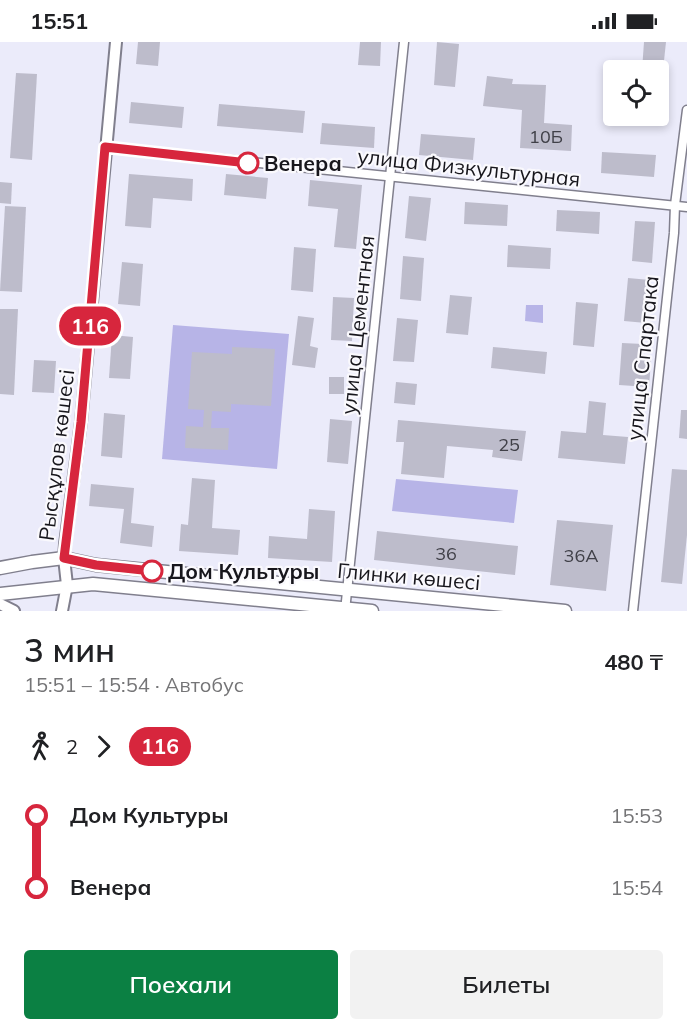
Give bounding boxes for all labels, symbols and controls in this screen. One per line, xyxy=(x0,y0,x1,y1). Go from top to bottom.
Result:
text: 15:51 xyxy=(30,7,88,35)
map controls xyxy=(603,60,669,126)
button: locate xyxy=(603,60,669,126)
house number: 10Б xyxy=(529,125,563,148)
street label: улица Физкультурная xyxy=(356,142,582,192)
place label: Венера xyxy=(264,150,342,176)
marker: Венера xyxy=(237,152,259,174)
street label: улица Цементная xyxy=(335,234,379,416)
street label: улица Спартака xyxy=(620,274,664,442)
line badge: 116 xyxy=(56,306,124,346)
text: 116 xyxy=(71,313,109,339)
street label: Рысқұлов көшесі xyxy=(33,368,79,542)
house number: 25 xyxy=(498,433,520,456)
house number: 36 xyxy=(435,542,457,565)
house number: 36А xyxy=(564,544,598,567)
street label: Глинки көшесі xyxy=(336,557,482,595)
place label: Дом Культуры xyxy=(168,558,319,584)
marker: Дом Культуры xyxy=(141,560,163,582)
text: 3 мин xyxy=(24,629,115,670)
text: 480 ₸ xyxy=(604,648,663,676)
text: 15:51 – 15:54 · Автобус xyxy=(24,672,244,697)
icon: walk xyxy=(24,730,57,763)
icon: forward xyxy=(87,730,120,763)
text: 116 xyxy=(141,733,179,759)
text: 2 xyxy=(66,734,78,759)
text: Дом Культуры xyxy=(70,801,229,829)
text: 15:53 xyxy=(610,803,663,828)
text: Венера xyxy=(70,873,151,901)
text: 15:54 xyxy=(610,875,663,900)
button: Поехали xyxy=(24,950,338,1019)
button: Билеты xyxy=(350,950,663,1019)

